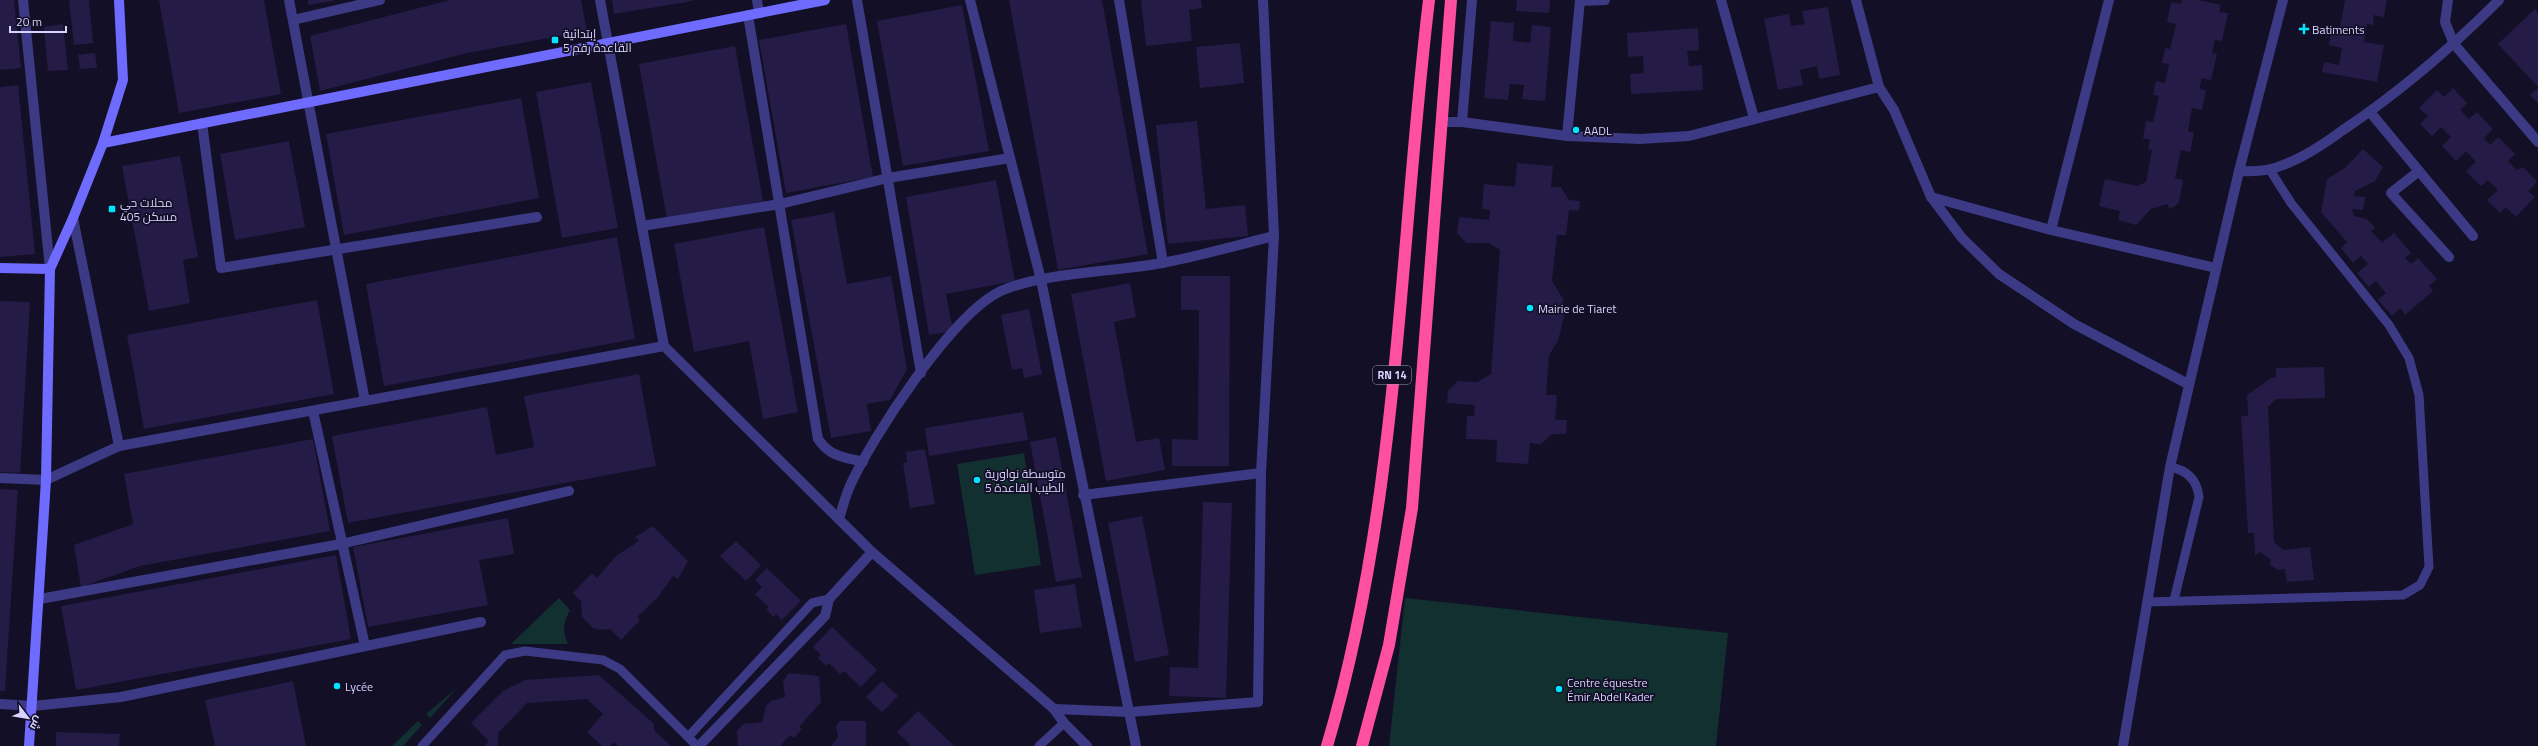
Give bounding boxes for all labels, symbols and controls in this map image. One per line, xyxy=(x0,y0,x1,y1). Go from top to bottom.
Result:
scale bar xyxy=(10,8,66,34)
text: 20 m xyxy=(16,12,42,31)
place label: Batiments xyxy=(2312,20,2365,39)
place label: إبتدائية القاعدة رقم 5 xyxy=(563,24,632,57)
marker: Batiments xyxy=(2299,24,2309,34)
marker: إبتدائية القاعدة رقم 5 xyxy=(550,35,560,45)
place label: AADL xyxy=(1584,121,1612,140)
marker: AADL xyxy=(1571,125,1581,135)
place label: محلات حي 405 مسكن xyxy=(120,193,177,226)
marker: محلات حي 405 مسكن xyxy=(107,204,117,214)
place label: Mairie de Tiaret xyxy=(1538,299,1617,318)
marker: Mairie de Tiaret xyxy=(1525,303,1535,313)
road number: RN 14 xyxy=(1373,366,1411,384)
place label: متوسطة نواورية الطيب القاعدة 5 xyxy=(985,464,1066,497)
marker: متوسطة نواورية الطيب القاعدة 5 xyxy=(972,475,982,485)
place label: Centre équestre Émir Abdel Kader xyxy=(1567,673,1654,706)
place label: Lycée xyxy=(345,677,373,696)
marker: Lycée xyxy=(332,681,342,691)
marker: Centre équestre Émir Abdel Kader xyxy=(1554,684,1564,694)
north arrow xyxy=(8,698,48,738)
text: ش xyxy=(26,713,47,733)

